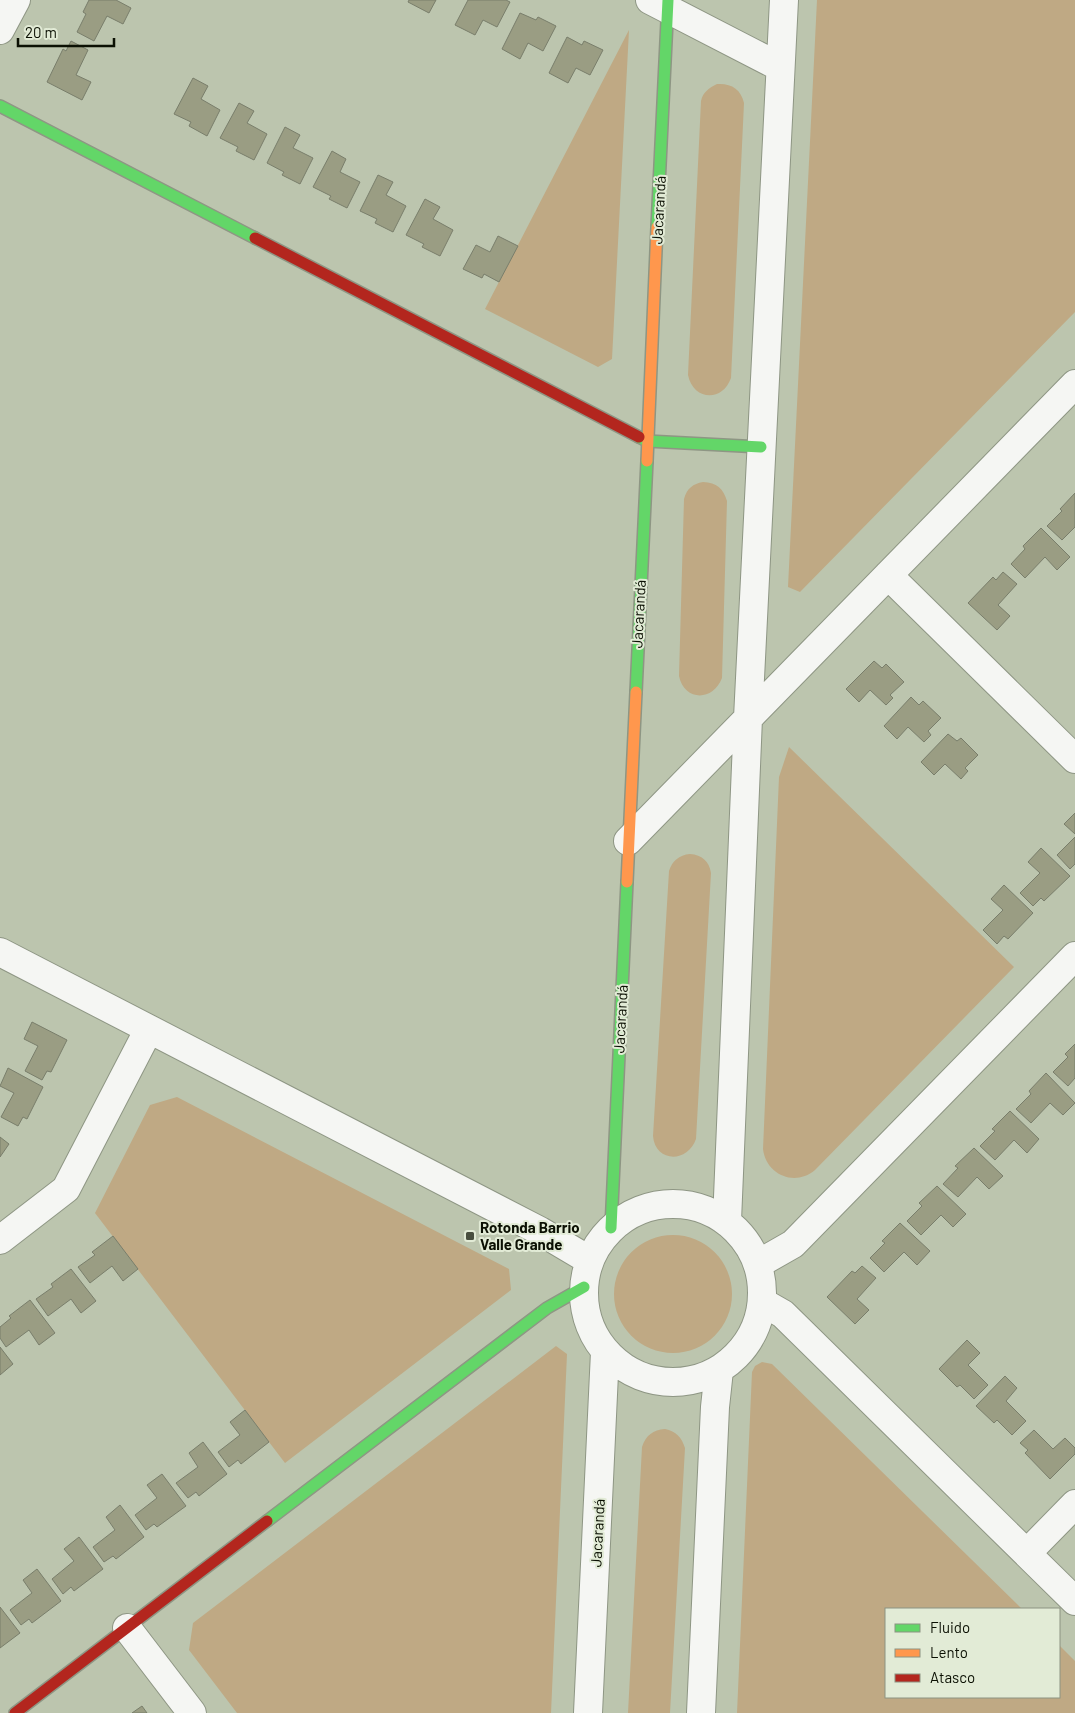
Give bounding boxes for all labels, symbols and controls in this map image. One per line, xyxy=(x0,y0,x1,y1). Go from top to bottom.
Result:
scale bar xyxy=(18,15,114,47)
text: 20 m xyxy=(25,23,57,41)
street label: Jacarandá xyxy=(647,175,669,245)
street label: Jacarandá xyxy=(627,579,649,649)
street label: Jacarandá xyxy=(609,984,631,1054)
place label: Rotonda Barrio Valle Grande xyxy=(480,1218,580,1253)
marker: Rotonda Barrio Valle Grande xyxy=(464,1230,476,1242)
street label: Jacarandá xyxy=(586,1498,608,1568)
legend xyxy=(885,1608,1060,1698)
text: Fluido xyxy=(930,1618,970,1636)
text: Lento xyxy=(930,1643,968,1661)
text: Atasco xyxy=(930,1668,975,1686)

